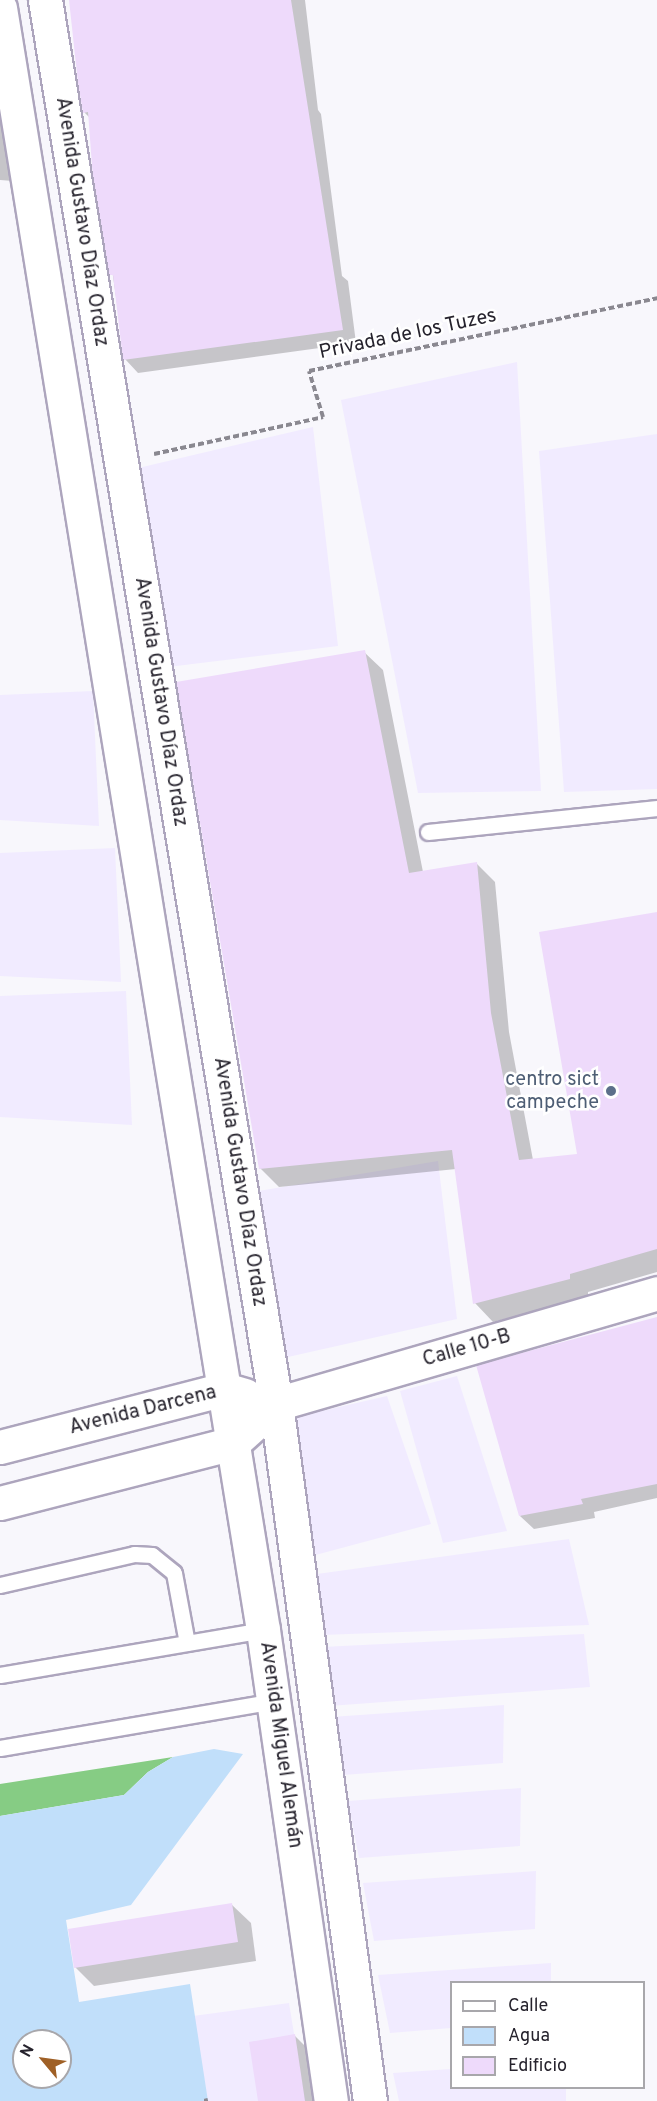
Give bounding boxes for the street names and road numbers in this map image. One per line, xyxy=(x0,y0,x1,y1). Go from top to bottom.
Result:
street label: Avenida Gustavo Díaz Ordaz xyxy=(49,95,113,349)
street label: Privada de los Tuzes xyxy=(317,304,499,366)
street label: Avenida Gustavo Díaz Ordaz xyxy=(128,575,192,829)
street label: Avenida Gustavo Díaz Ordaz xyxy=(207,1055,271,1309)
street label: Calle 10-B xyxy=(420,1325,514,1373)
street label: Avenida Darcena xyxy=(67,1381,219,1441)
street label: Avenida Miguel Alemán xyxy=(254,1640,306,1850)

